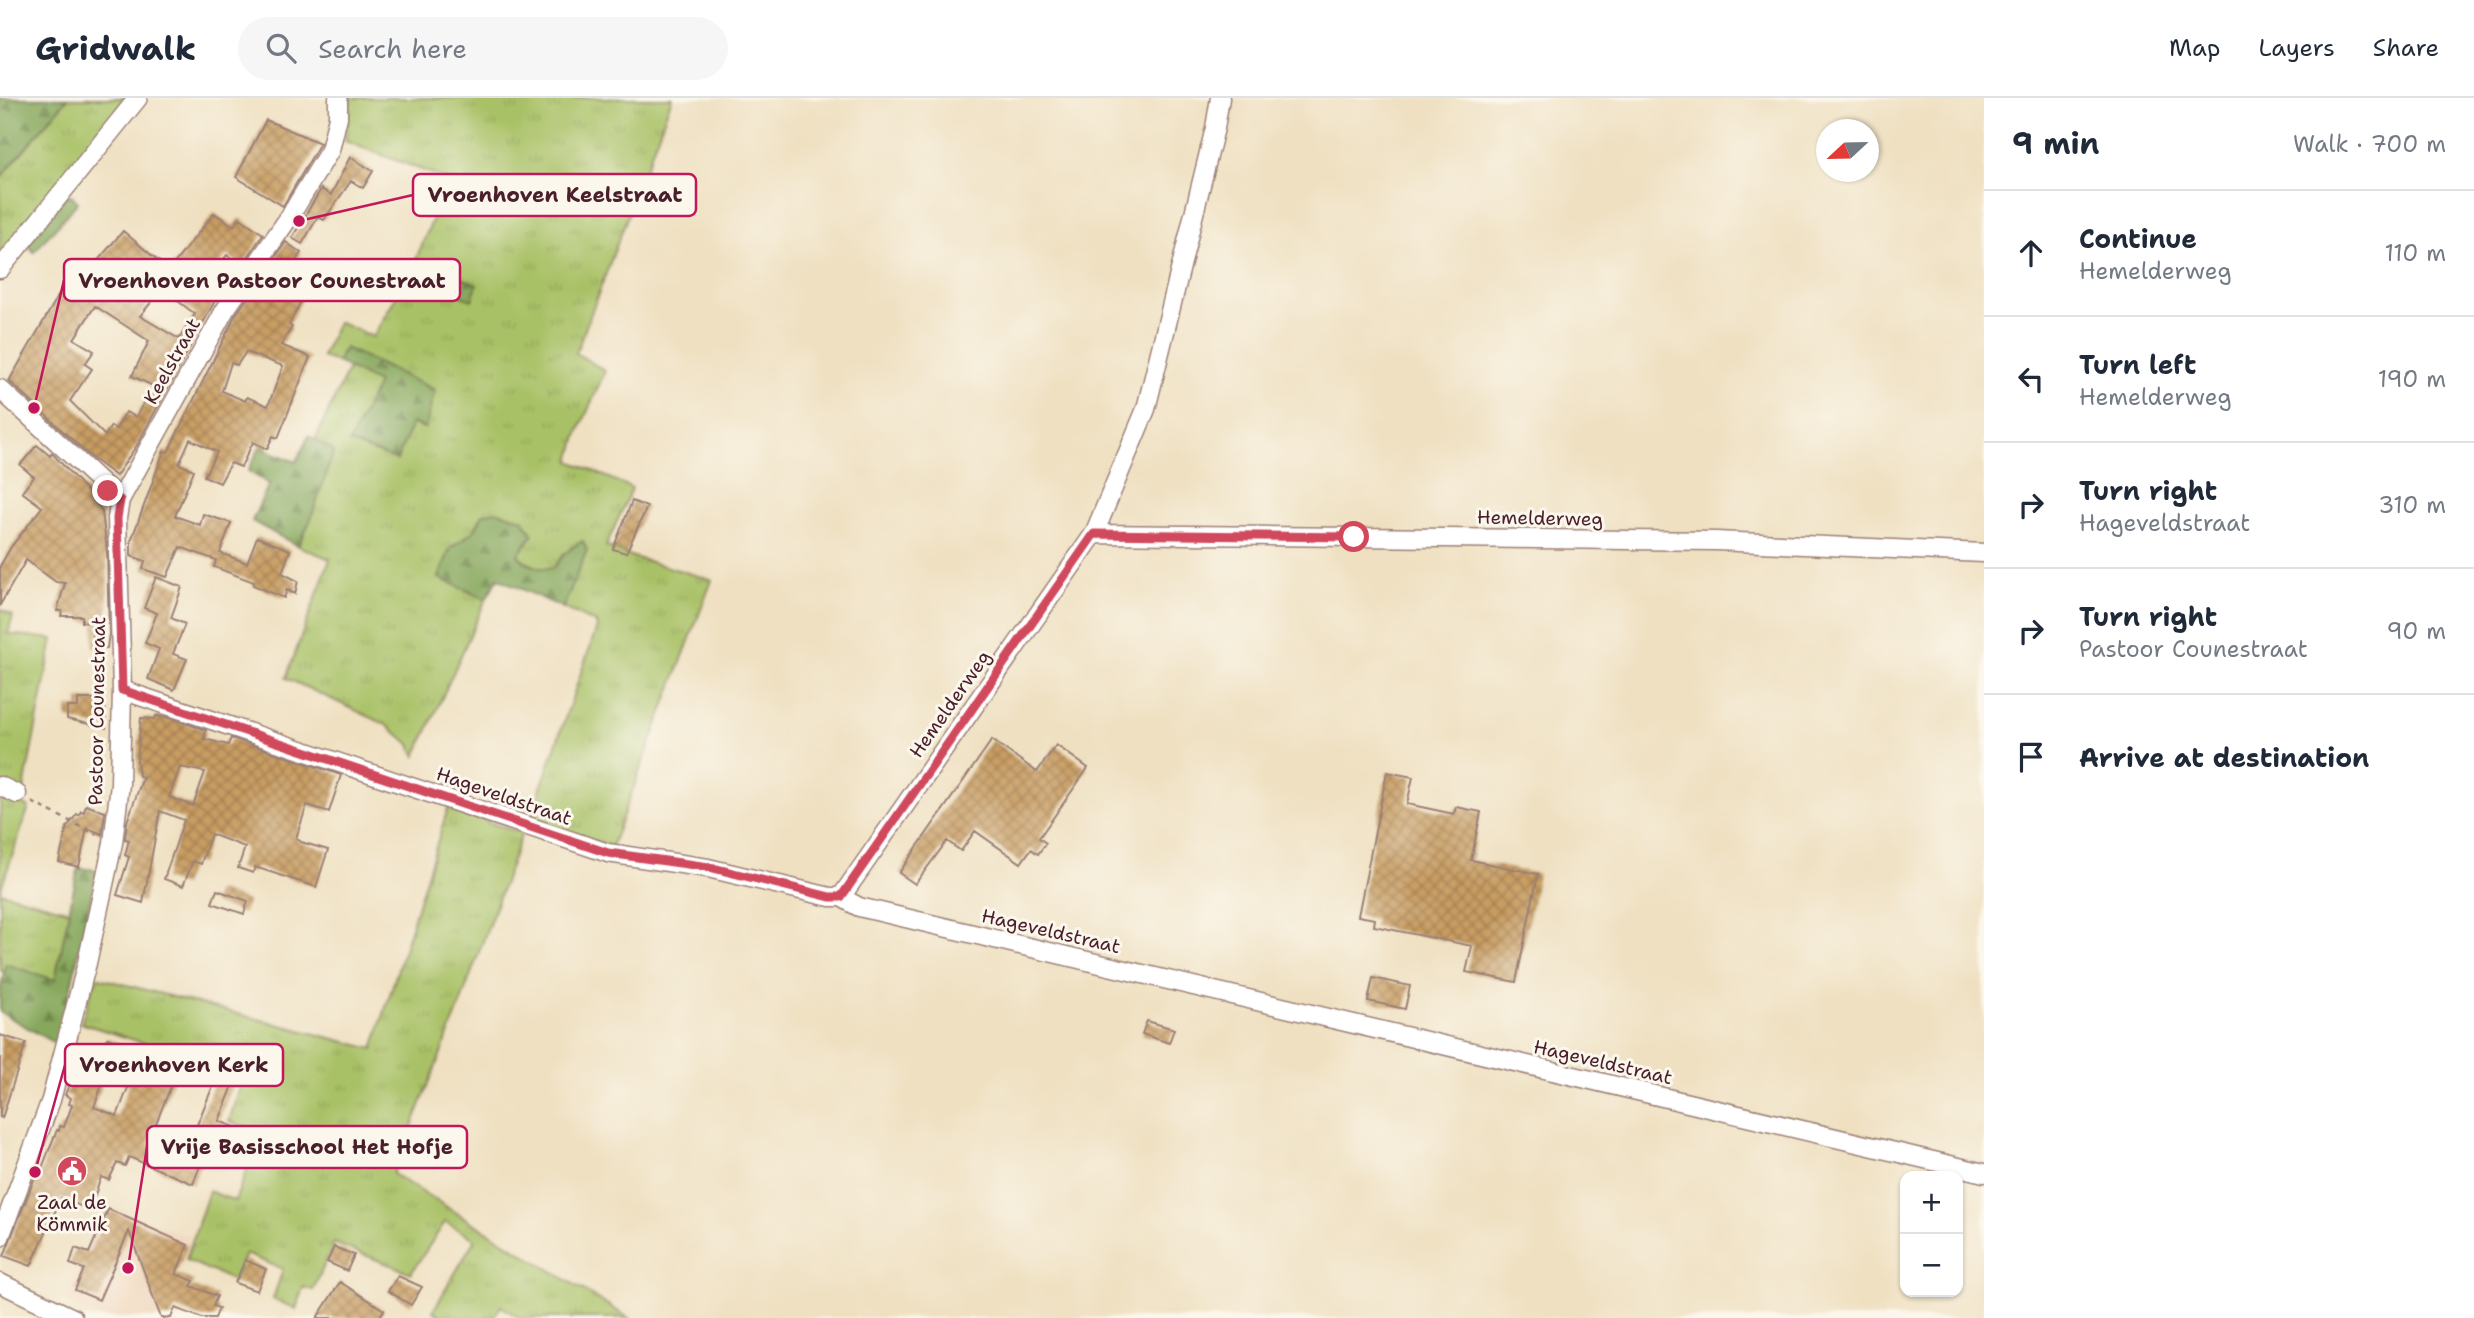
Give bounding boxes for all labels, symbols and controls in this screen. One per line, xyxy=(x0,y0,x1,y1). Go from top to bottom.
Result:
search box xyxy=(238,17,728,80)
text: Gridwalk xyxy=(35,26,196,71)
icon: search xyxy=(262,29,300,67)
text: Search here xyxy=(318,31,467,66)
text: Map xyxy=(2169,32,2220,64)
text: Layers xyxy=(2258,32,2335,64)
text: Share xyxy=(2373,32,2439,64)
north arrow xyxy=(1816,119,1879,182)
text: 9 min xyxy=(2012,123,2099,164)
text: Walk · 700 m xyxy=(2293,129,2446,159)
callout: Vroenhoven Keelstraat xyxy=(413,174,696,216)
text: Vroenhoven Keelstraat xyxy=(428,181,682,209)
text: Continue xyxy=(2079,221,2197,256)
icon: ahead xyxy=(2012,234,2050,272)
text: 110 m xyxy=(2384,238,2446,268)
text: Hemelderweg xyxy=(2079,256,2232,286)
callout: Vroenhoven Pastoor Counestraat xyxy=(64,259,460,301)
text: Vroenhoven Pastoor Counestraat xyxy=(78,267,446,295)
street label: Keelstraat xyxy=(138,313,206,409)
text: Turn left xyxy=(2079,347,2196,382)
icon: left xyxy=(2012,360,2050,398)
text: 190 m xyxy=(2378,364,2446,394)
text: Hemelderweg xyxy=(2079,382,2232,412)
text: Turn right xyxy=(2079,473,2217,508)
route end xyxy=(92,475,123,506)
icon: right xyxy=(2012,486,2050,524)
text: 310 m xyxy=(2378,490,2446,520)
street label: Hemelderweg xyxy=(1477,504,1603,532)
text: Hageveldstraat xyxy=(2079,508,2250,538)
route start xyxy=(1338,521,1369,552)
text: Turn right xyxy=(2079,599,2217,634)
icon: right xyxy=(2012,612,2050,650)
street label: Pastoor Counestraat xyxy=(83,616,111,806)
text: 90 m xyxy=(2386,616,2446,646)
text: Pastoor Counestraat xyxy=(2079,634,2308,664)
street label: Hemelderweg xyxy=(904,645,996,763)
icon: arrive xyxy=(2012,738,2050,776)
text: Arrive at destination xyxy=(2079,740,2369,775)
street label: Hageveldstraat xyxy=(433,761,575,831)
street label: Hageveldstraat xyxy=(979,903,1123,959)
street label: Hageveldstraat xyxy=(1531,1034,1675,1090)
callout: Vroenhoven Kerk xyxy=(65,1044,283,1086)
text: Vroenhoven Kerk xyxy=(79,1051,269,1079)
callout: Vrije Basisschool Het Hofje xyxy=(147,1126,467,1168)
text: Vrije Basisschool Het Hofje xyxy=(161,1133,453,1161)
public building icon: Zaal de Kömmik xyxy=(55,1154,89,1188)
map controls xyxy=(1900,1171,1963,1297)
button: + xyxy=(1900,1171,1963,1234)
place label: Zaal de Kömmik xyxy=(36,1190,108,1237)
button: − xyxy=(1900,1234,1963,1297)

